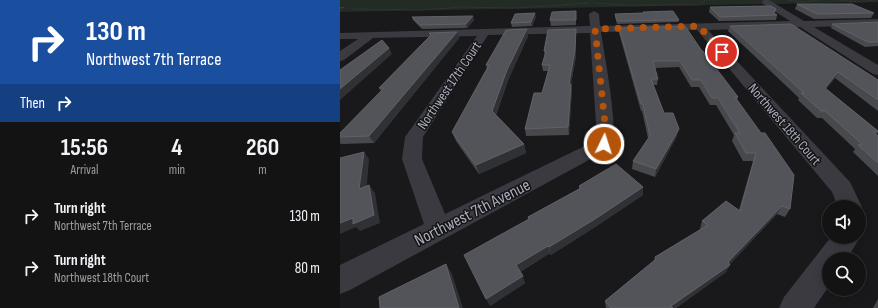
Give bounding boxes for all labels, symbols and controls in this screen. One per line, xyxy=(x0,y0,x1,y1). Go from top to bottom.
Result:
text: 130 m xyxy=(86,15,146,48)
icon: right xyxy=(20,16,72,68)
pin xyxy=(705,35,739,69)
street label: Northwest 17th Court xyxy=(414,38,485,132)
icon: arrive xyxy=(711,41,733,63)
text: Northwest 7th Terrace xyxy=(86,49,221,70)
street label: Northwest 18th Court xyxy=(745,80,825,169)
icon: right xyxy=(53,92,75,114)
text: Then xyxy=(20,94,45,113)
position arrow xyxy=(583,123,625,165)
text: 15:56 xyxy=(61,133,108,162)
text: 4 xyxy=(171,133,183,162)
text: 260 xyxy=(246,133,279,162)
text: Arrival xyxy=(70,162,98,178)
text: min xyxy=(169,162,185,178)
text: m xyxy=(258,162,267,178)
street label: Northwest 7th Avenue xyxy=(411,175,534,251)
text: Turn right xyxy=(54,199,106,218)
map controls xyxy=(822,200,866,296)
button: sound xyxy=(822,200,866,244)
icon: right xyxy=(20,205,42,227)
text: 130 m xyxy=(290,207,320,226)
text: Northwest 7th Terrace xyxy=(54,218,152,234)
text: Turn right xyxy=(54,251,106,270)
button: search xyxy=(822,252,866,296)
icon: right xyxy=(20,257,42,279)
text: 80 m xyxy=(295,259,320,278)
text: Northwest 18th Court xyxy=(54,270,149,286)

